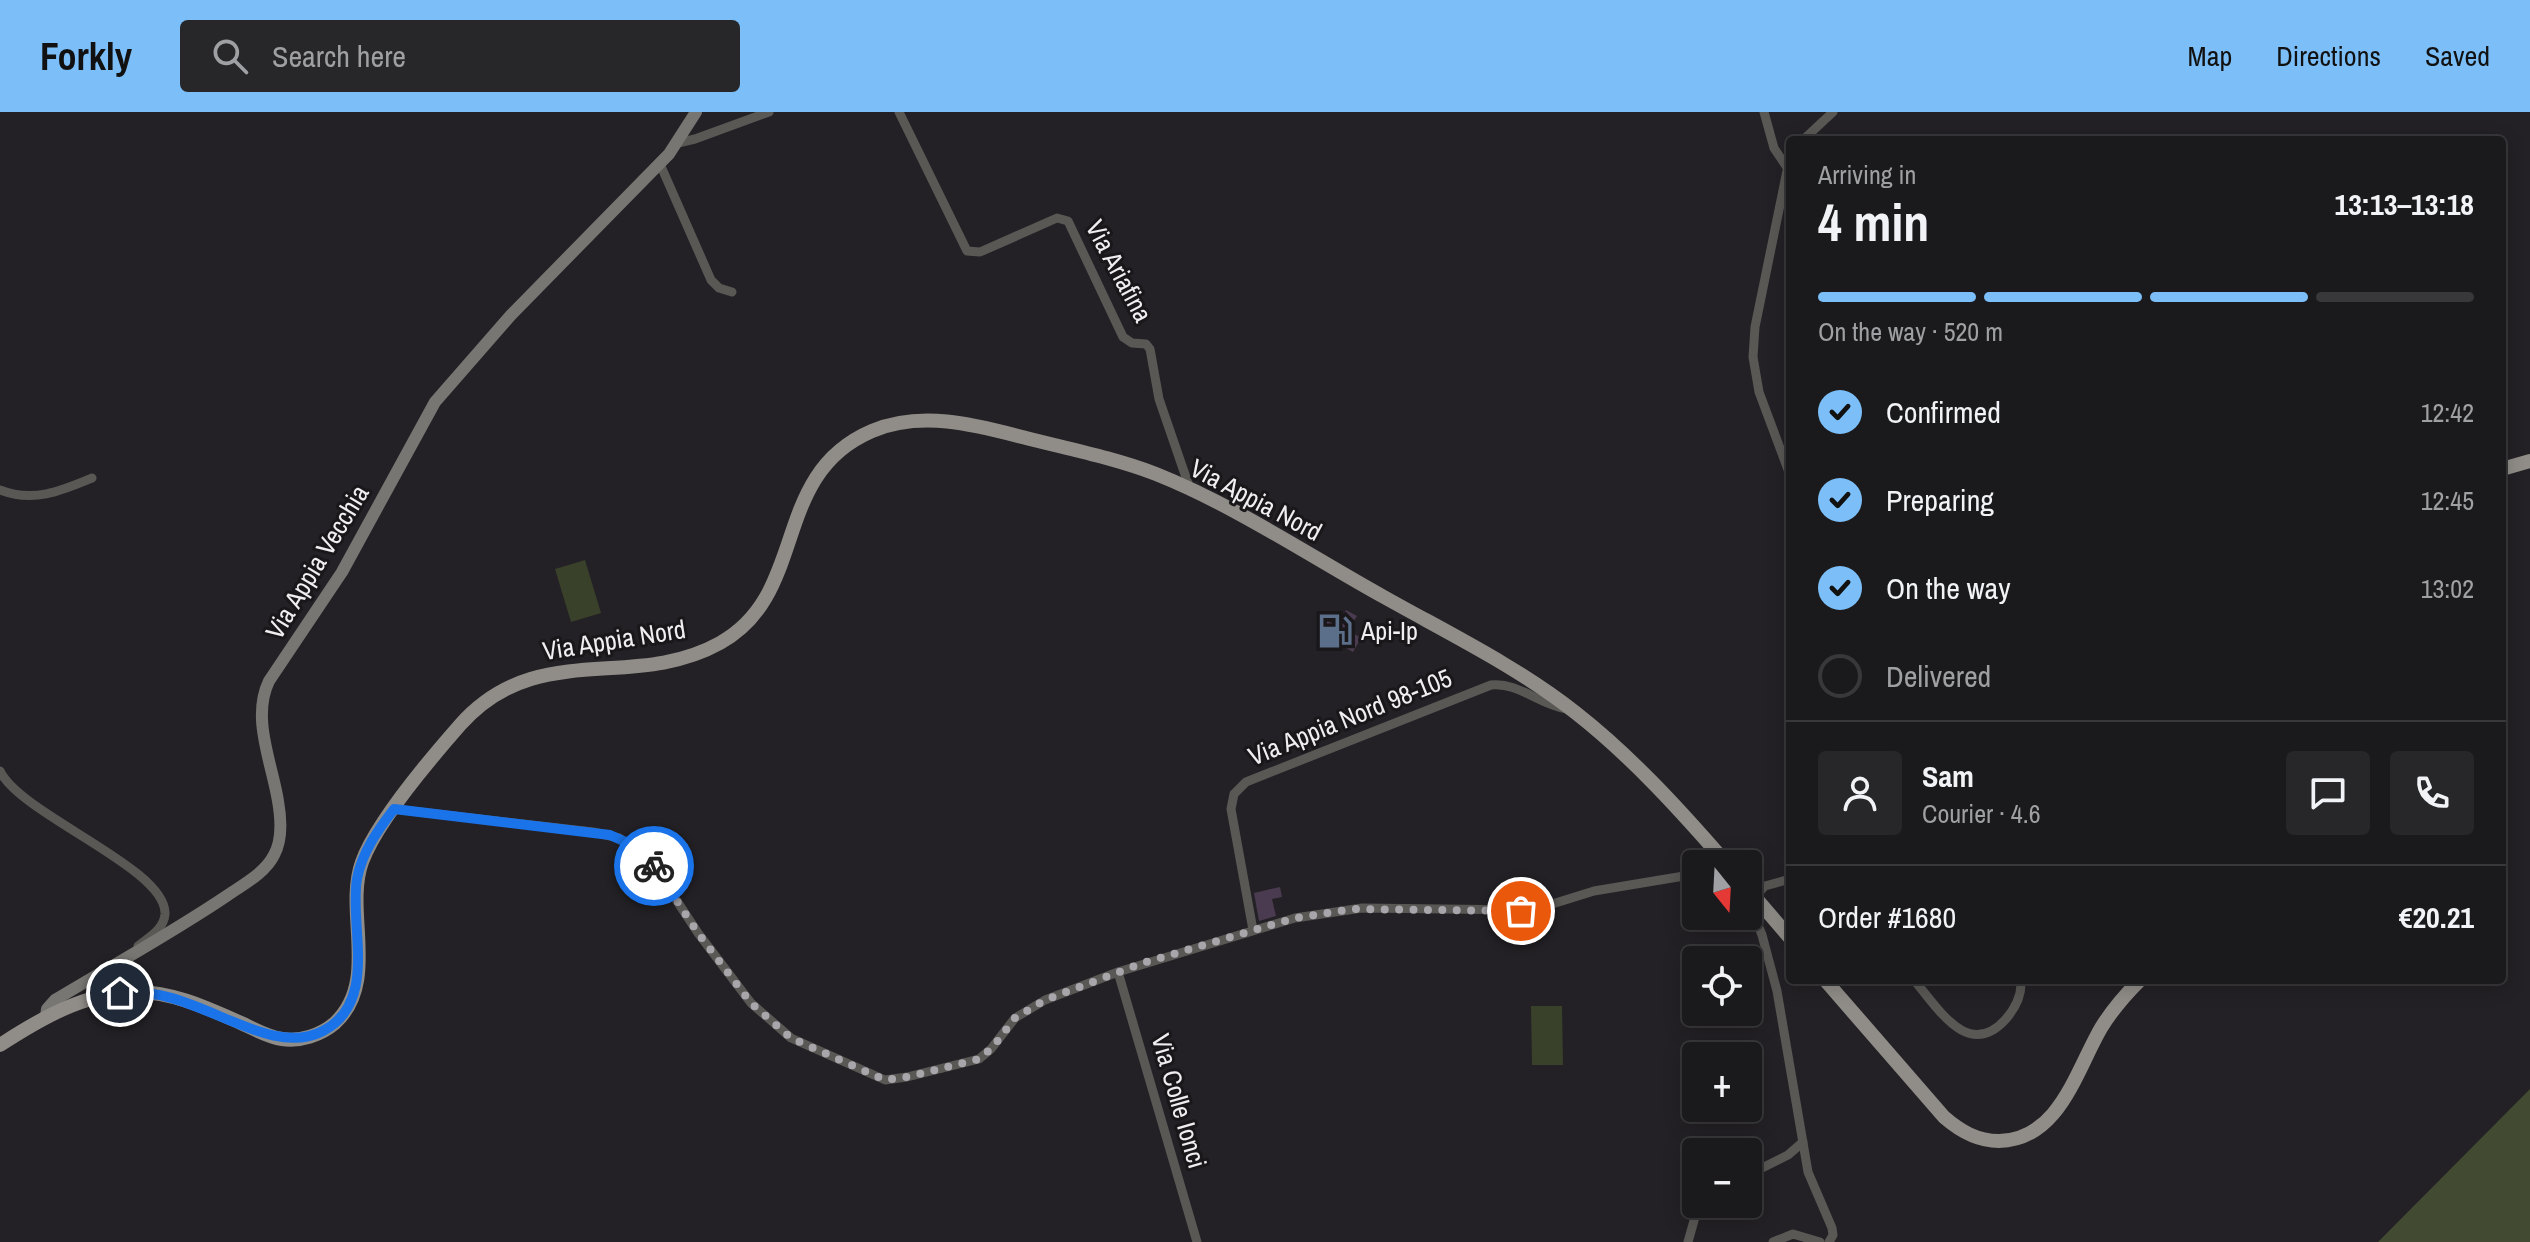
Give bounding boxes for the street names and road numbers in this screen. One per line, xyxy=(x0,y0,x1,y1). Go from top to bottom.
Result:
street label: Via Ariafina xyxy=(1078,214,1161,328)
street label: Via Appia Nord xyxy=(1184,450,1328,549)
street label: Via Appia Vecchia xyxy=(257,478,376,645)
street label: Via Appia Nord xyxy=(540,611,688,668)
street label: Via Appia Nord 98-105 xyxy=(1243,660,1457,773)
street label: Via Colle Ionci xyxy=(1144,1030,1215,1172)

